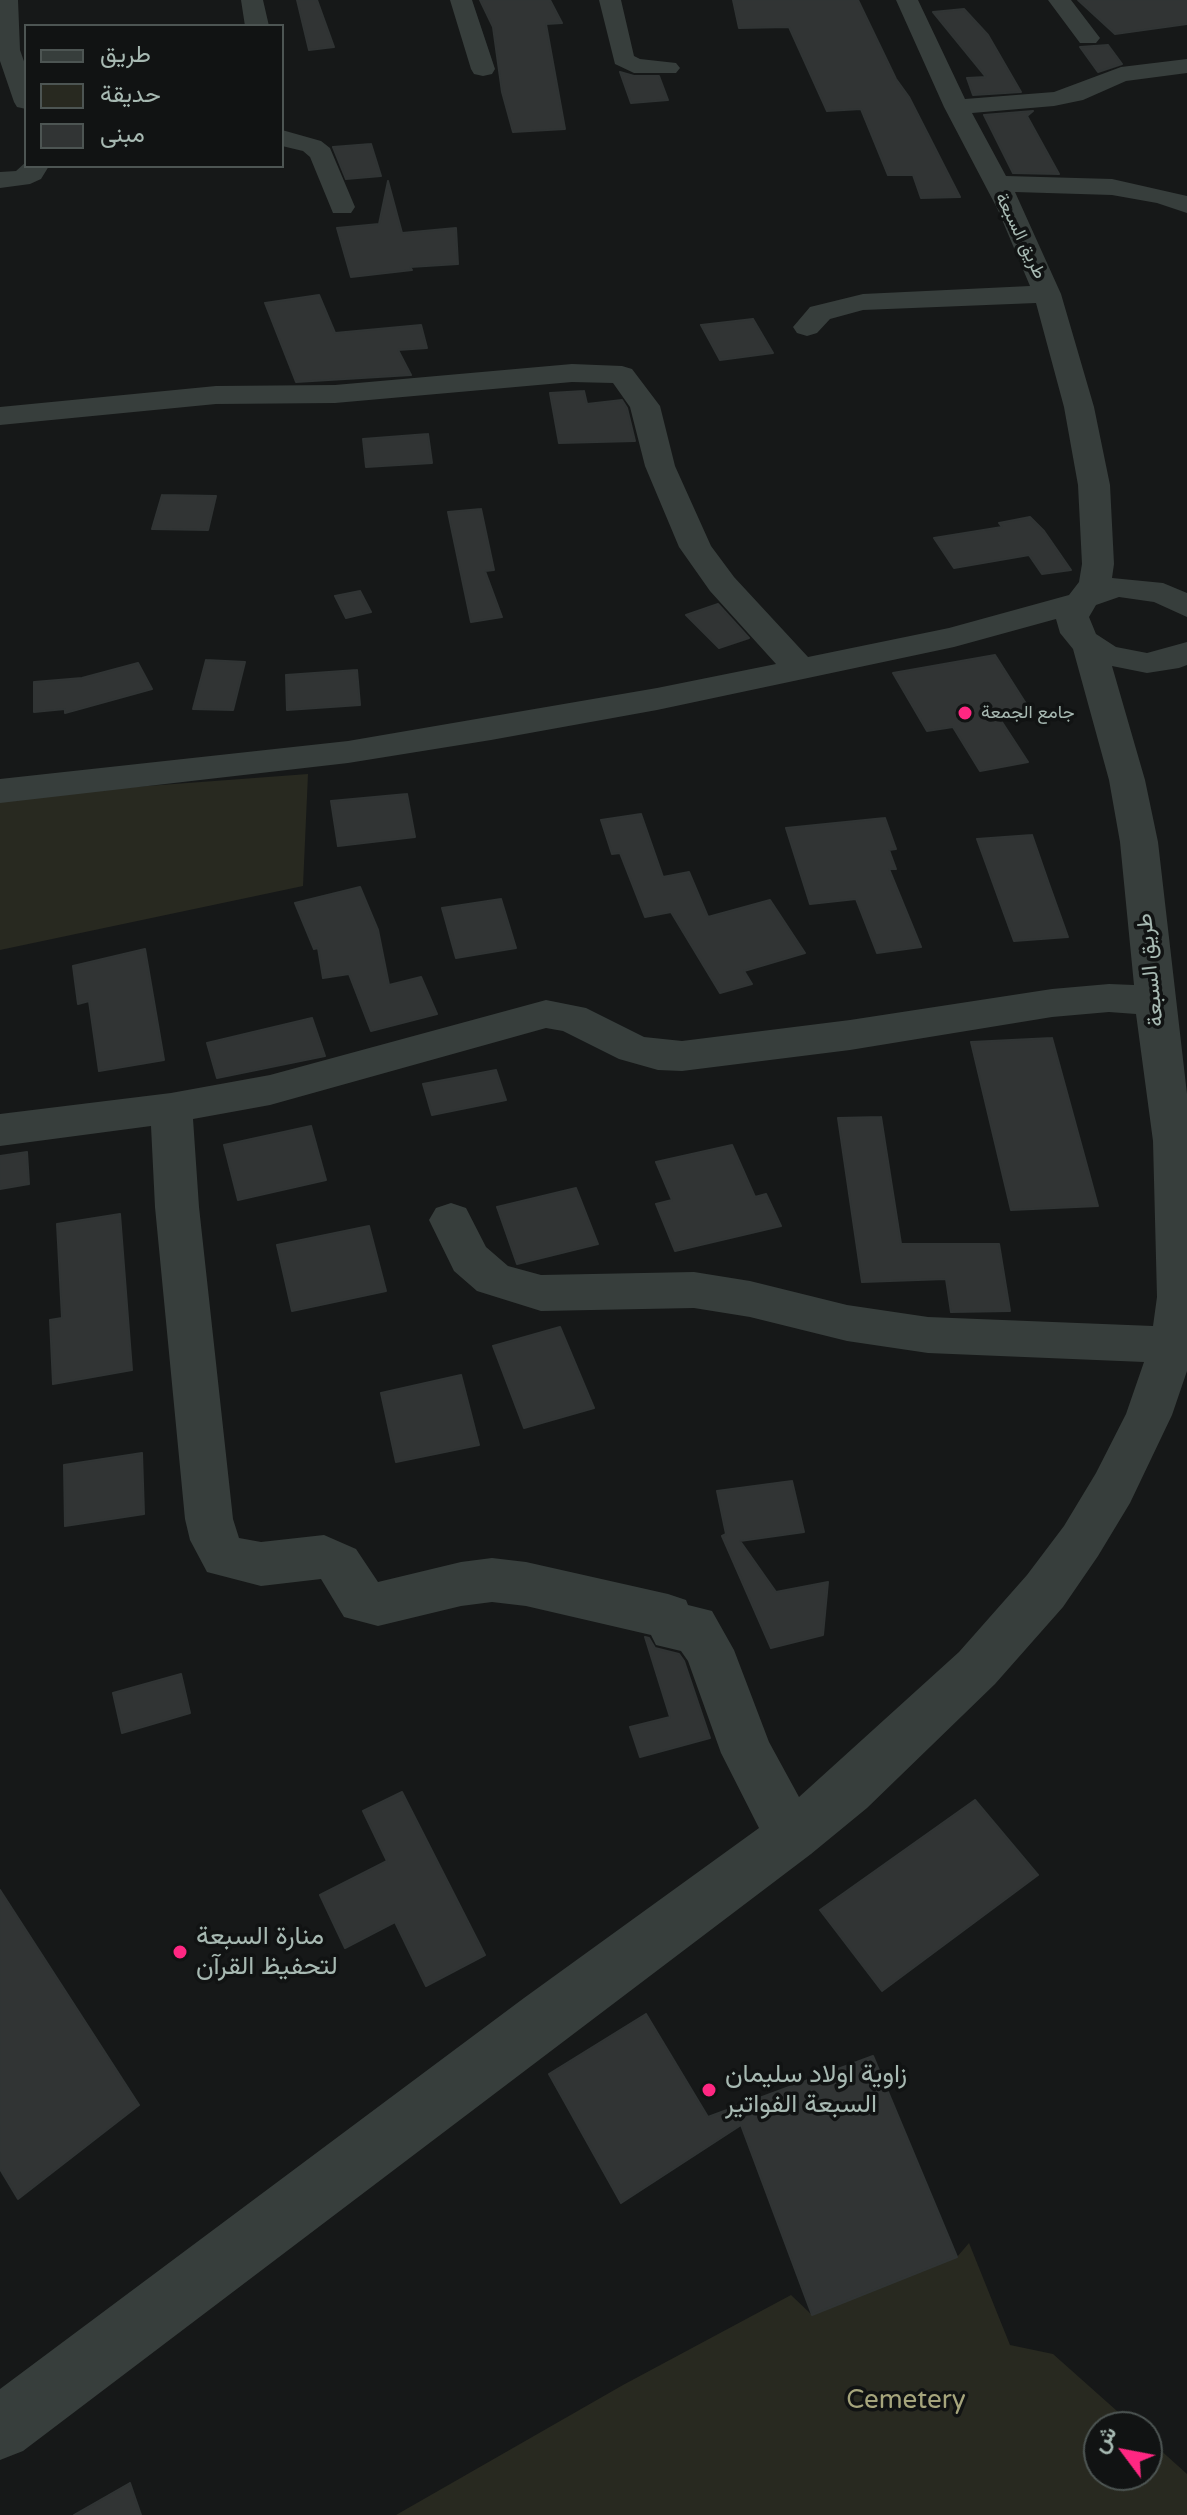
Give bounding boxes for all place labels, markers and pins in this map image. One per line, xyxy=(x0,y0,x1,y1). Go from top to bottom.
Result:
place label: جامع الجمعة xyxy=(981,702,1074,724)
marker: جامع الجمعة xyxy=(956,704,974,722)
place label: منارة السبعة لتحفيظ القرآن xyxy=(196,1921,338,1982)
marker: منارة السبعة لتحفيظ القرآن xyxy=(171,1943,189,1961)
place label: زاوية اولاد سليمان السبعة الفواتير xyxy=(725,2059,907,2120)
marker: زاوية اولاد سليمان السبعة الفواتير xyxy=(700,2081,718,2099)

